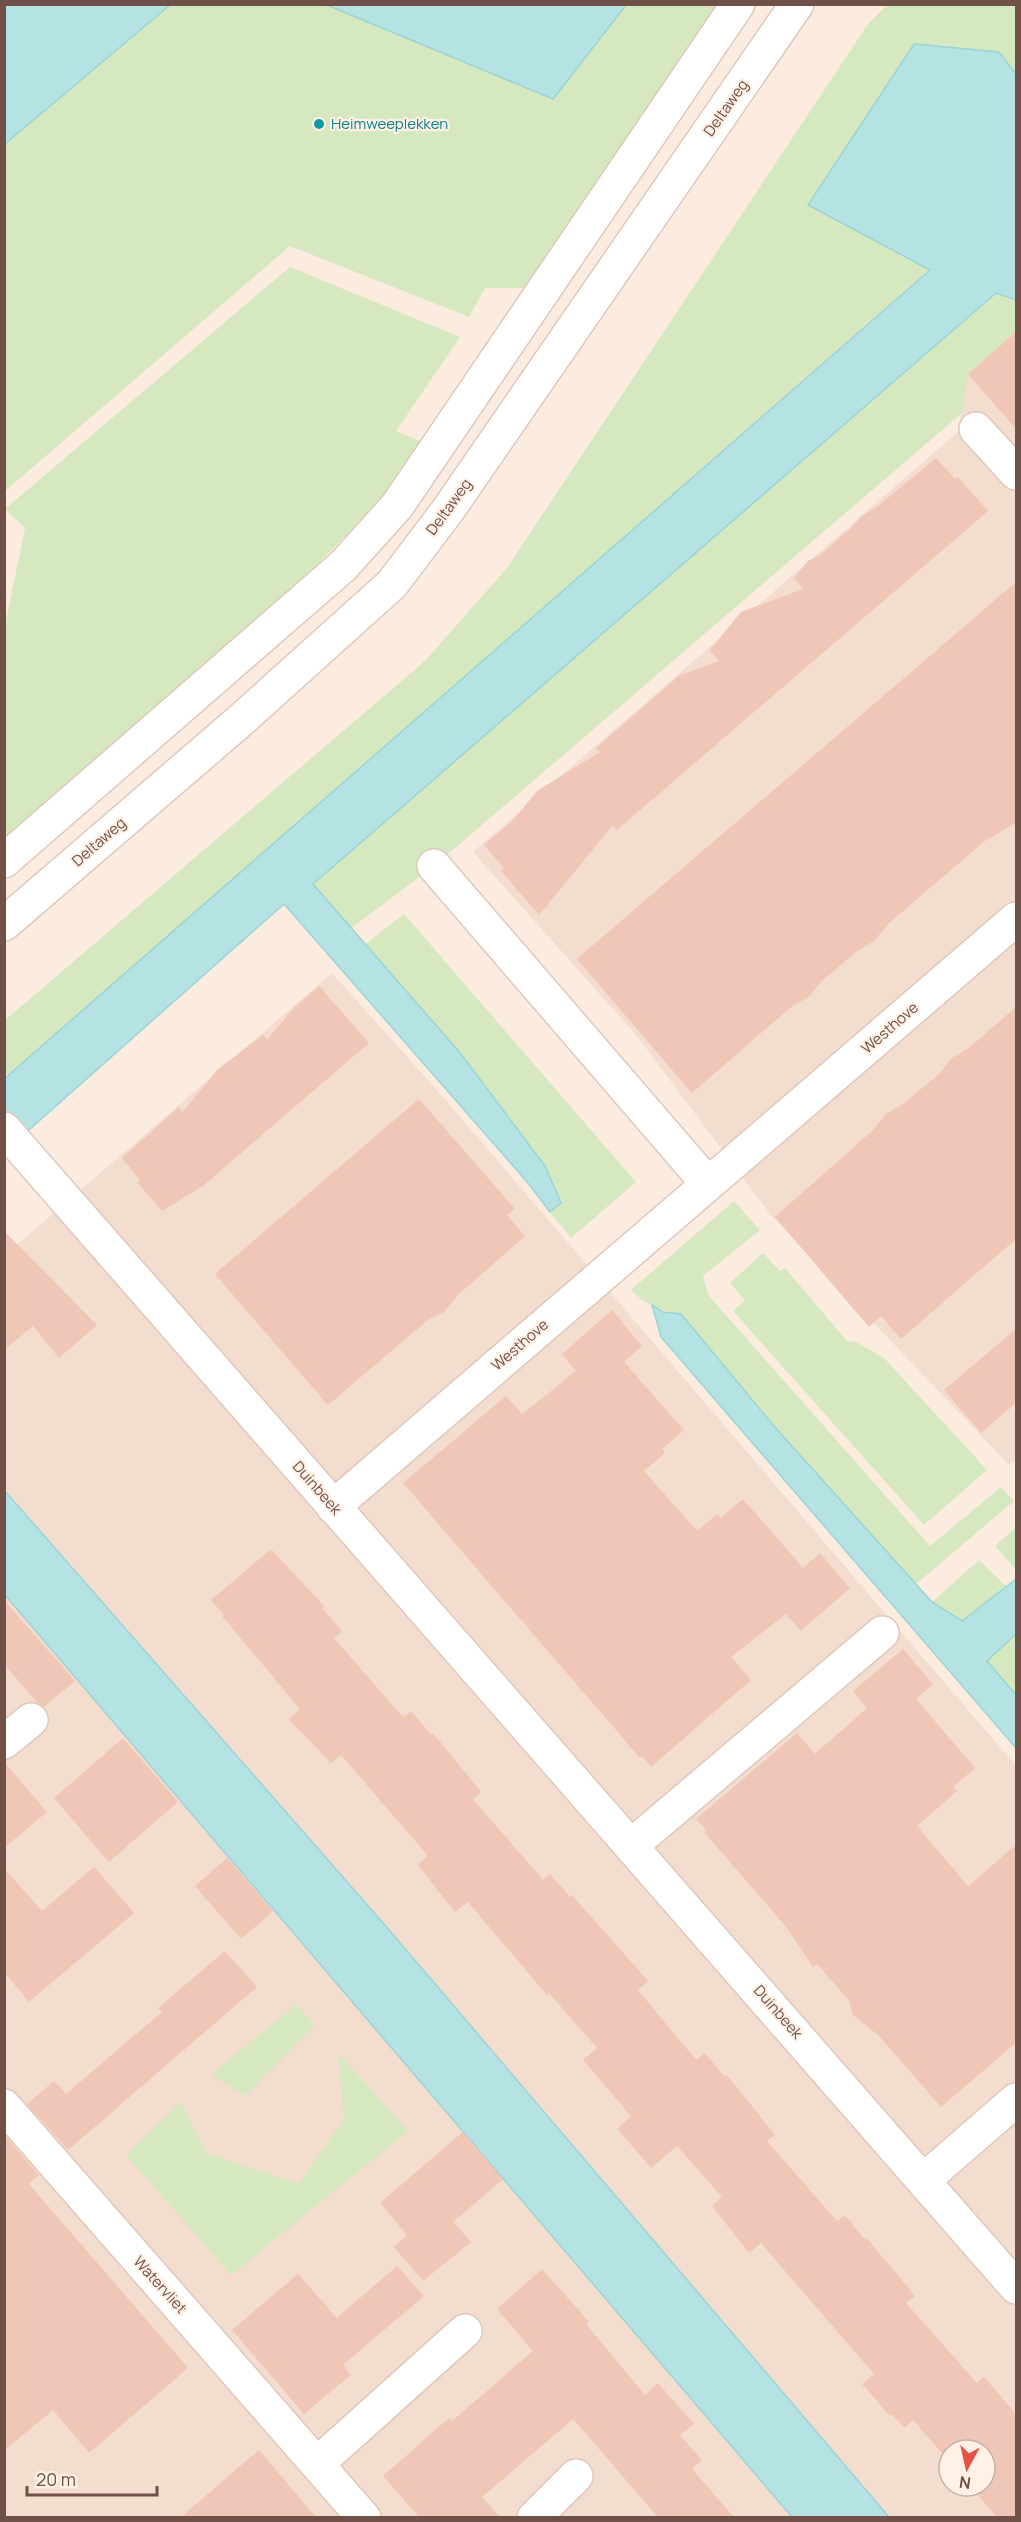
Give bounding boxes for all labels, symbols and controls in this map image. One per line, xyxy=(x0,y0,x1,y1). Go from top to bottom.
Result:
street label: Deltaweg xyxy=(698,75,753,140)
place label: Heimweeplekken xyxy=(331,113,448,134)
marker: Heimweeplekken xyxy=(312,117,326,131)
street label: Deltaweg xyxy=(421,474,476,539)
street label: Deltaweg xyxy=(67,812,130,871)
street label: Westhove xyxy=(857,997,923,1058)
street label: Westhove xyxy=(487,1314,553,1375)
street label: Duinbeek xyxy=(288,1456,347,1520)
street label: Duinbeek xyxy=(749,1980,808,2044)
street label: Watervliet xyxy=(129,2251,192,2318)
north arrow xyxy=(937,2438,997,2498)
scale bar xyxy=(27,2459,158,2497)
text: 20 m xyxy=(36,2467,76,2491)
text: N xyxy=(958,2471,972,2495)

